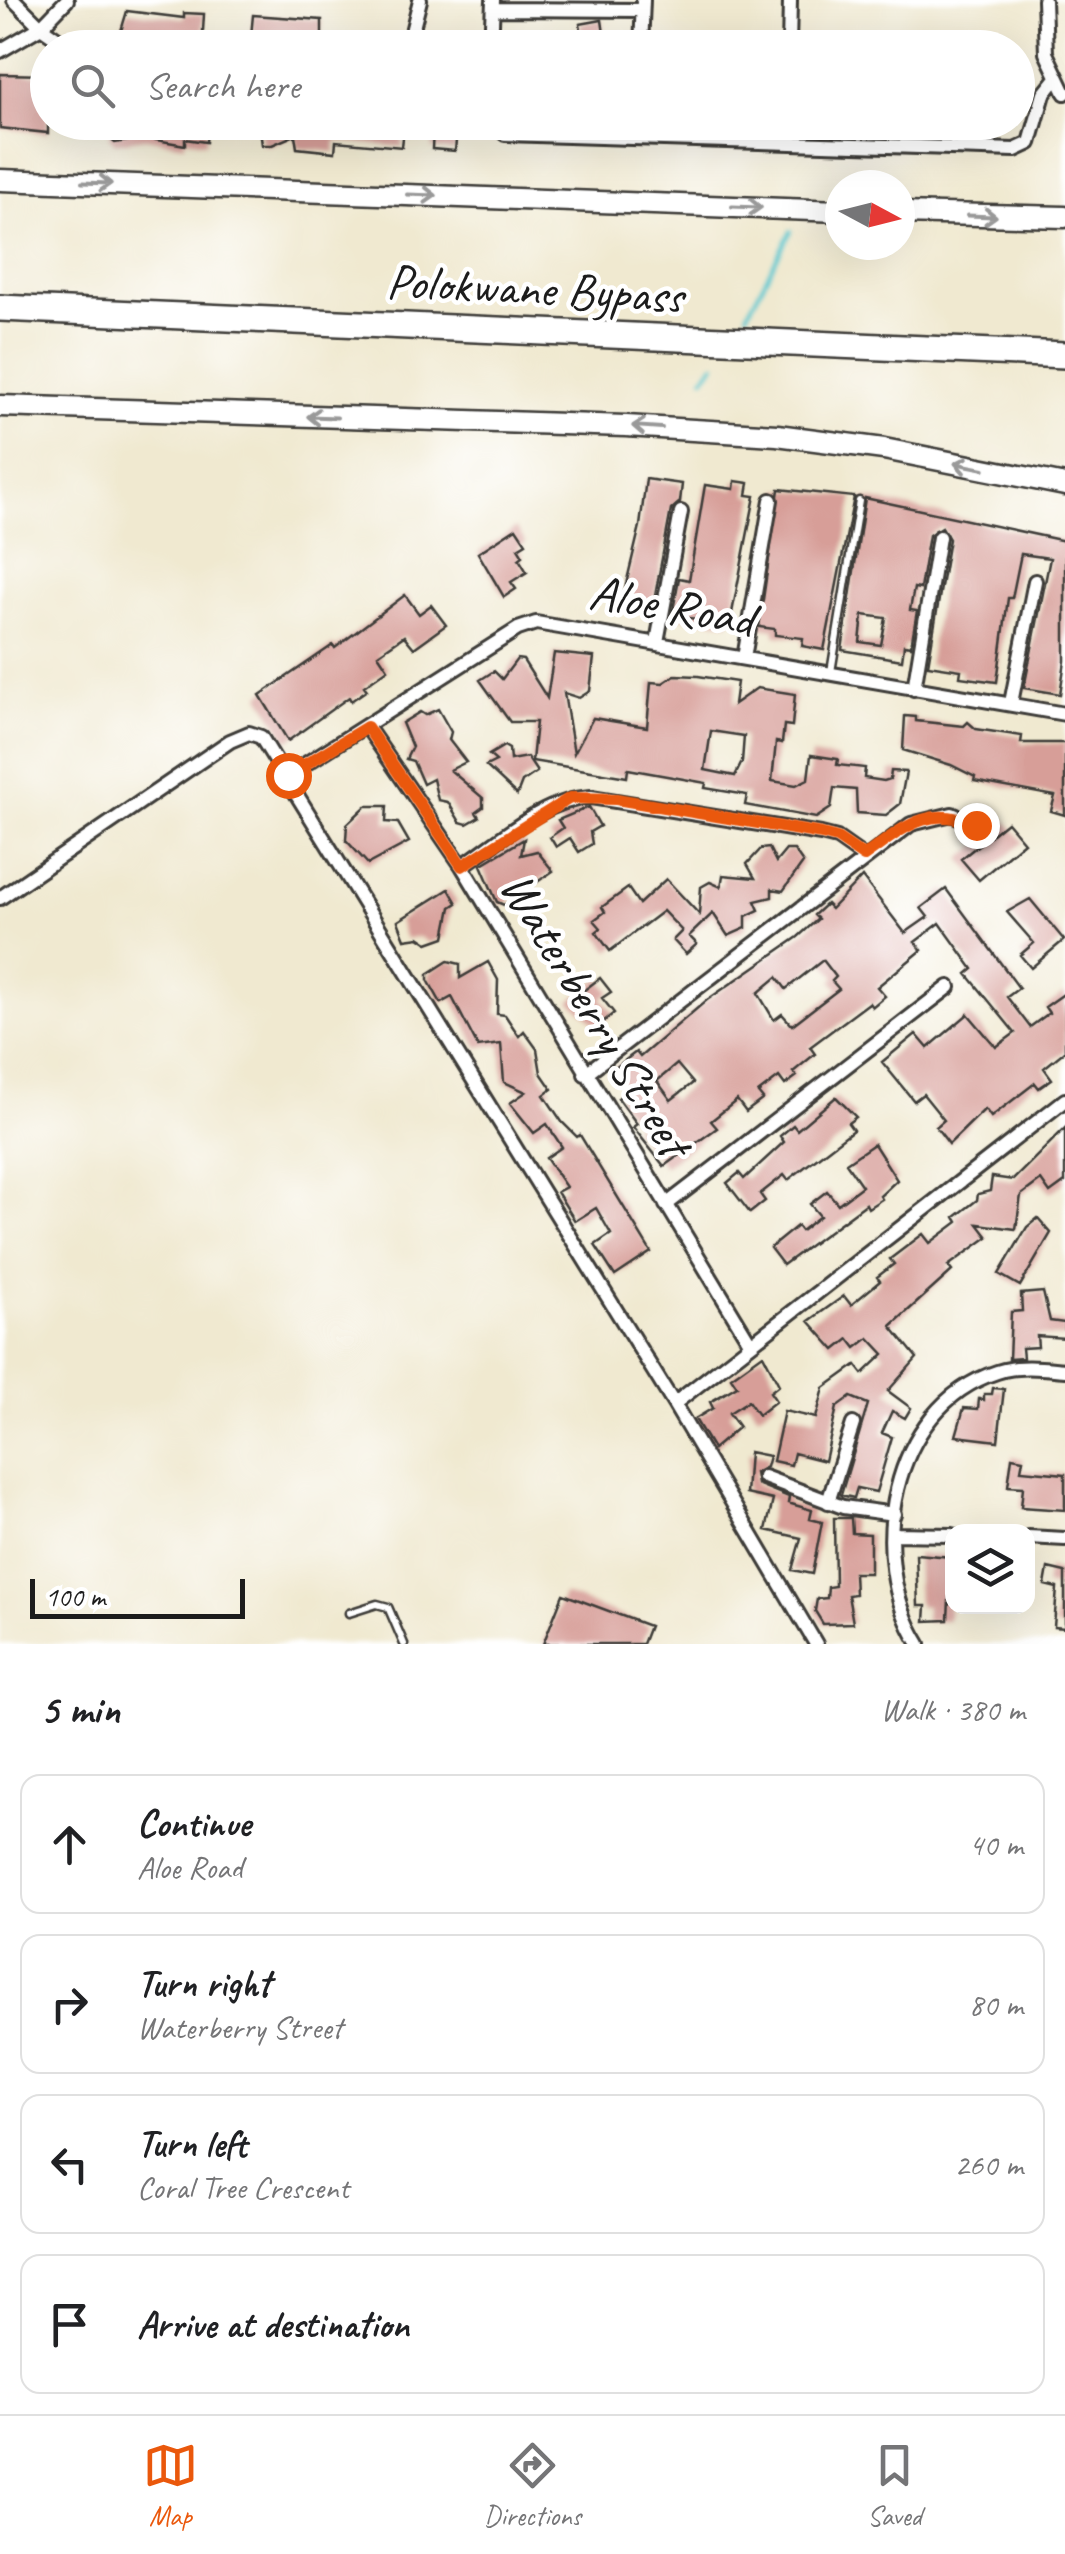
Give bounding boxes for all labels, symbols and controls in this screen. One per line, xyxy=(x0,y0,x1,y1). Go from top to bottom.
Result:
search box xyxy=(30,30,1035,140)
icon: search xyxy=(65,58,120,113)
text: Search here xyxy=(145,62,300,109)
north arrow xyxy=(825,170,915,260)
one-way arrow xyxy=(81,174,113,193)
one-way arrow xyxy=(406,186,438,205)
one-way arrow xyxy=(730,198,762,217)
one-way arrow xyxy=(966,206,998,225)
street label: Polokwane Bypass xyxy=(385,249,689,328)
one-way arrow xyxy=(307,407,339,426)
one-way arrow xyxy=(632,417,664,436)
one-way arrow xyxy=(954,456,986,475)
street label: Aloe Road xyxy=(585,560,766,652)
route start xyxy=(266,753,312,799)
route end xyxy=(954,803,1000,849)
street label: Waterberry Street xyxy=(486,860,709,1173)
map controls xyxy=(945,1524,1035,1614)
button: layers xyxy=(945,1524,1035,1614)
scale bar xyxy=(30,1574,245,1618)
text: 100 m xyxy=(45,1579,105,1614)
text: 5 min xyxy=(40,1683,120,1736)
text: Walk · 380 m xyxy=(881,1689,1025,1730)
text: Continue xyxy=(137,1800,251,1847)
icon: ahead xyxy=(42,1817,97,1872)
text: 40 m xyxy=(969,1824,1023,1865)
text: Aloe Road xyxy=(137,1847,243,1888)
text: Turn right xyxy=(137,1960,271,2007)
icon: right xyxy=(42,1977,97,2032)
text: 80 m xyxy=(969,1984,1023,2025)
text: Waterberry Street xyxy=(137,2007,342,2048)
text: Turn left xyxy=(137,2120,247,2167)
icon: left xyxy=(42,2137,97,2192)
text: 260 m xyxy=(954,2144,1023,2185)
text: Coral Tree Crescent xyxy=(137,2167,349,2208)
icon: arrive xyxy=(42,2297,97,2352)
text: Arrive at destination xyxy=(137,2301,409,2348)
tab: Map xyxy=(143,2438,198,2533)
tab: Directions xyxy=(484,2438,581,2533)
tab: Saved xyxy=(867,2438,922,2533)

